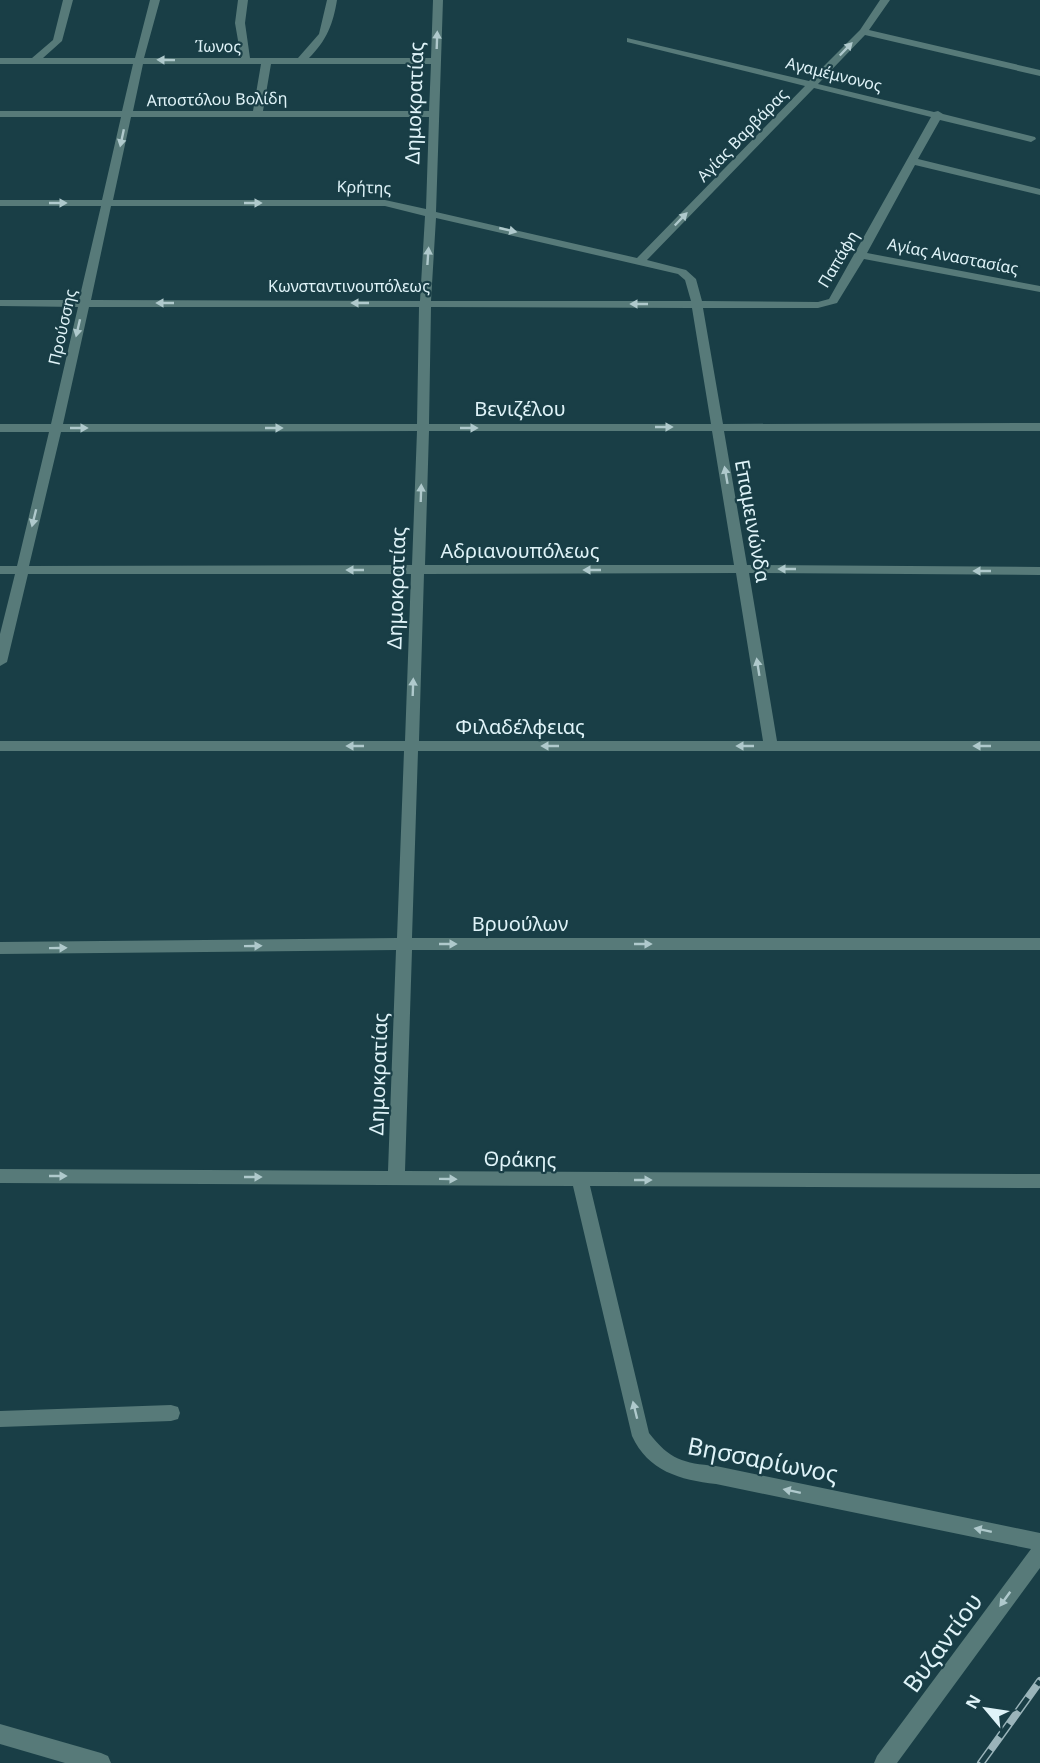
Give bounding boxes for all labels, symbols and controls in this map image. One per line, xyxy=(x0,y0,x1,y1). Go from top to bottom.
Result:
one-way arrow xyxy=(432,30,441,49)
street label: Ίωνος xyxy=(195,35,242,57)
street label: Δημοκρατίας xyxy=(398,41,430,165)
one-way arrow xyxy=(839,42,853,56)
street label: Αγαμέμνονος xyxy=(784,51,885,97)
one-way arrow xyxy=(156,56,175,65)
street label: Αγίας Βαρβάρας xyxy=(692,83,792,187)
street label: Αποστόλου Βολίδη xyxy=(146,87,288,111)
one-way arrow xyxy=(116,129,126,148)
street label: Κρήτης xyxy=(336,175,392,199)
one-way arrow xyxy=(49,198,68,208)
one-way arrow xyxy=(244,198,263,208)
one-way arrow xyxy=(673,212,687,226)
one-way arrow xyxy=(499,226,517,236)
street label: Παπάφη xyxy=(812,226,864,292)
street label: Αγίας Αναστασίας xyxy=(886,233,1021,280)
one-way arrow xyxy=(423,246,433,265)
street label: Κωνσταντινουπόλεως xyxy=(268,275,430,297)
street label: Προύσσης xyxy=(43,287,81,367)
one-way arrow xyxy=(155,298,174,308)
one-way arrow xyxy=(350,298,369,308)
one-way arrow xyxy=(629,299,648,308)
one-way arrow xyxy=(73,319,82,338)
street label: Βενιζέλου xyxy=(474,395,566,422)
one-way arrow xyxy=(655,422,674,432)
one-way arrow xyxy=(70,423,89,433)
one-way arrow xyxy=(265,423,284,433)
one-way arrow xyxy=(460,423,479,433)
street label: Επαμεινώνδα xyxy=(729,457,777,585)
one-way arrow xyxy=(721,466,730,485)
one-way arrow xyxy=(416,483,425,502)
one-way arrow xyxy=(28,509,38,528)
street label: Δημοκρατίας xyxy=(380,526,412,650)
street label: Αδριανουπόλεως xyxy=(441,537,600,564)
one-way arrow xyxy=(777,564,796,574)
one-way arrow xyxy=(345,565,364,575)
one-way arrow xyxy=(582,565,601,575)
one-way arrow xyxy=(972,566,991,576)
one-way arrow xyxy=(754,658,763,677)
one-way arrow xyxy=(409,678,418,697)
street label: Φιλαδέλφειας xyxy=(455,713,585,740)
one-way arrow xyxy=(345,741,364,751)
one-way arrow xyxy=(540,741,559,751)
one-way arrow xyxy=(735,741,754,751)
one-way arrow xyxy=(972,741,991,751)
street label: Βρυούλων xyxy=(472,910,568,937)
one-way arrow xyxy=(439,939,458,949)
one-way arrow xyxy=(634,939,653,949)
one-way arrow xyxy=(244,941,263,951)
one-way arrow xyxy=(49,943,68,952)
street label: Δημοκρατίας xyxy=(362,1012,394,1136)
street label: Θράκης xyxy=(483,1145,557,1173)
one-way arrow xyxy=(49,1171,68,1181)
one-way arrow xyxy=(244,1173,263,1182)
one-way arrow xyxy=(439,1174,458,1184)
one-way arrow xyxy=(634,1175,653,1185)
one-way arrow xyxy=(629,1400,639,1419)
street label: Βησσαρίωνος xyxy=(685,1428,841,1490)
one-way arrow xyxy=(782,1486,801,1495)
one-way arrow xyxy=(973,1525,992,1534)
street label: Βυζαντίου xyxy=(895,1585,989,1699)
one-way arrow xyxy=(999,1591,1011,1607)
north arrow xyxy=(956,1679,1016,1739)
text: N xyxy=(960,1691,986,1713)

